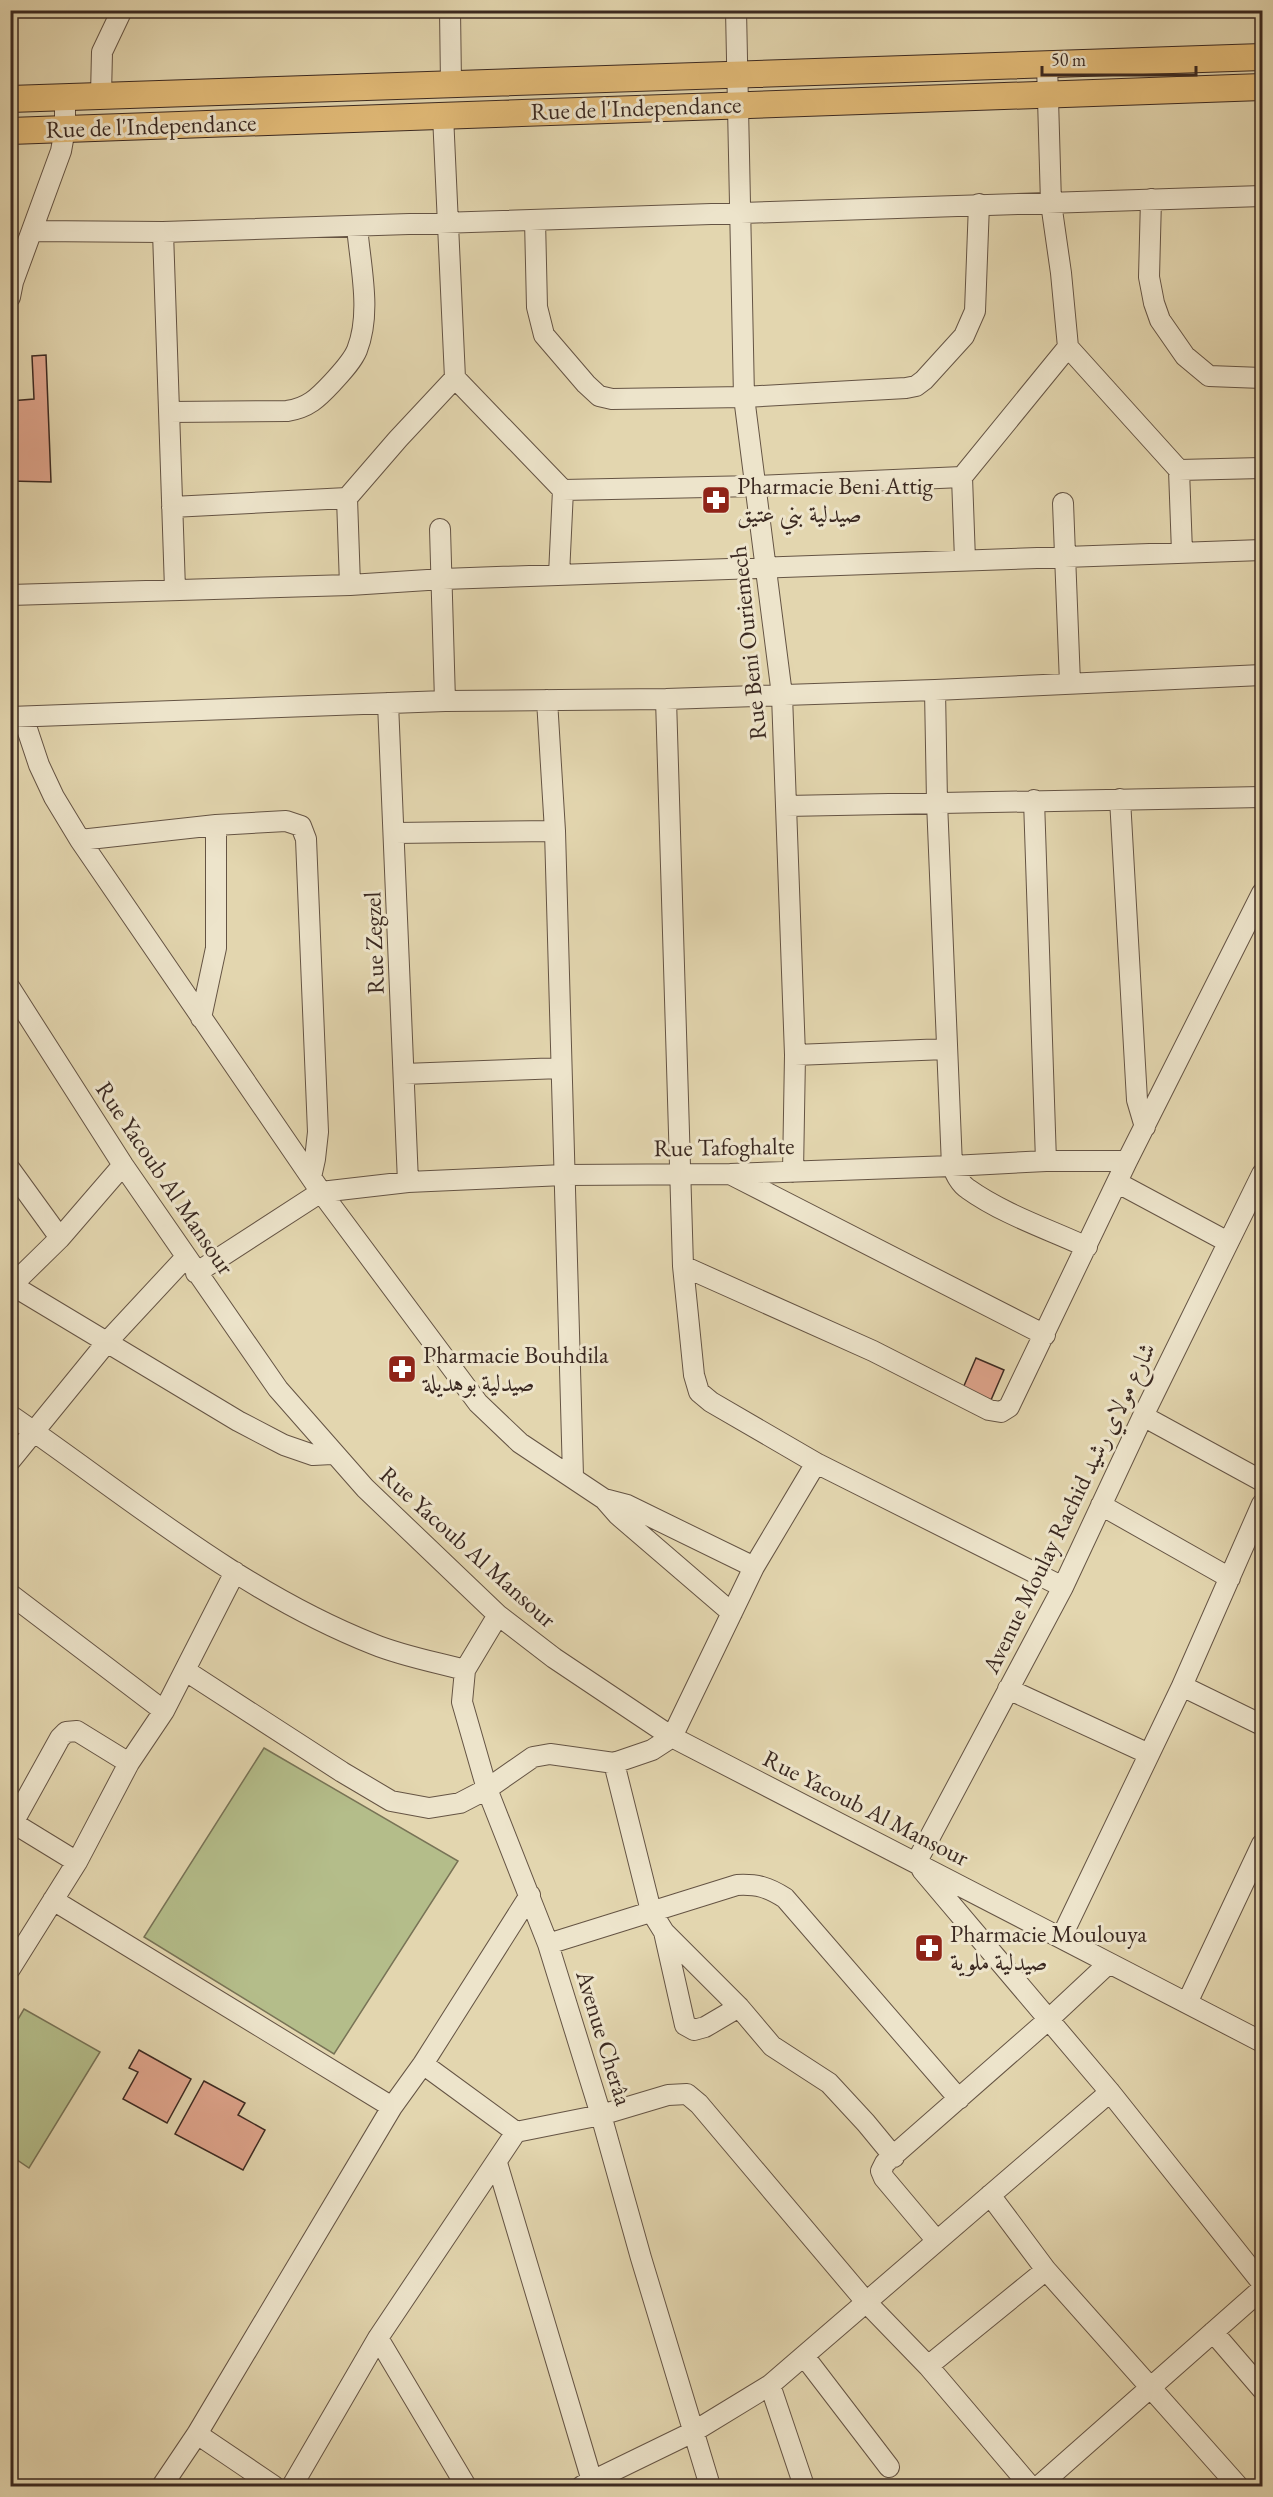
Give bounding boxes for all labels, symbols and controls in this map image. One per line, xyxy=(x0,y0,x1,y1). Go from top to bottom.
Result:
scale bar xyxy=(1042,39,1196,77)
text: 50 m xyxy=(1051,48,1086,71)
street label: Rue de l'Independance xyxy=(530,88,742,127)
street label: Rue de l'Independance xyxy=(45,106,257,145)
place label: Pharmacie Beni Attig صيدلية بني عتيق xyxy=(737,470,934,536)
pharmacy icon: Pharmacie Beni Attig صيدلية بني عتيق xyxy=(700,484,732,516)
street label: Rue Beni Ouriemech xyxy=(722,545,773,742)
street label: Rue Zegzel xyxy=(356,891,391,995)
street label: Rue Yacoub Al Mansour xyxy=(89,1075,242,1280)
street label: Rue Tafoghalte xyxy=(653,1130,795,1163)
street label: Avenue Moulay Rachid شارع مولاي رشيد xyxy=(974,1337,1167,1681)
place label: Pharmacie Bouhdila صيدلية بوهديلة xyxy=(422,1339,609,1398)
pharmacy icon: Pharmacie Bouhdila صيدلية بوهديلة xyxy=(386,1353,418,1385)
street label: Rue Yacoub Al Mansour xyxy=(374,1459,563,1634)
street label: Rue Yacoub Al Mansour xyxy=(758,1742,974,1873)
place label: Pharmacie Moulouya صيدلية ملوية xyxy=(950,1918,1147,1977)
pharmacy icon: Pharmacie Moulouya صيدلية ملوية xyxy=(913,1932,945,1964)
street label: Avenue Cherâa xyxy=(569,1966,640,2110)

